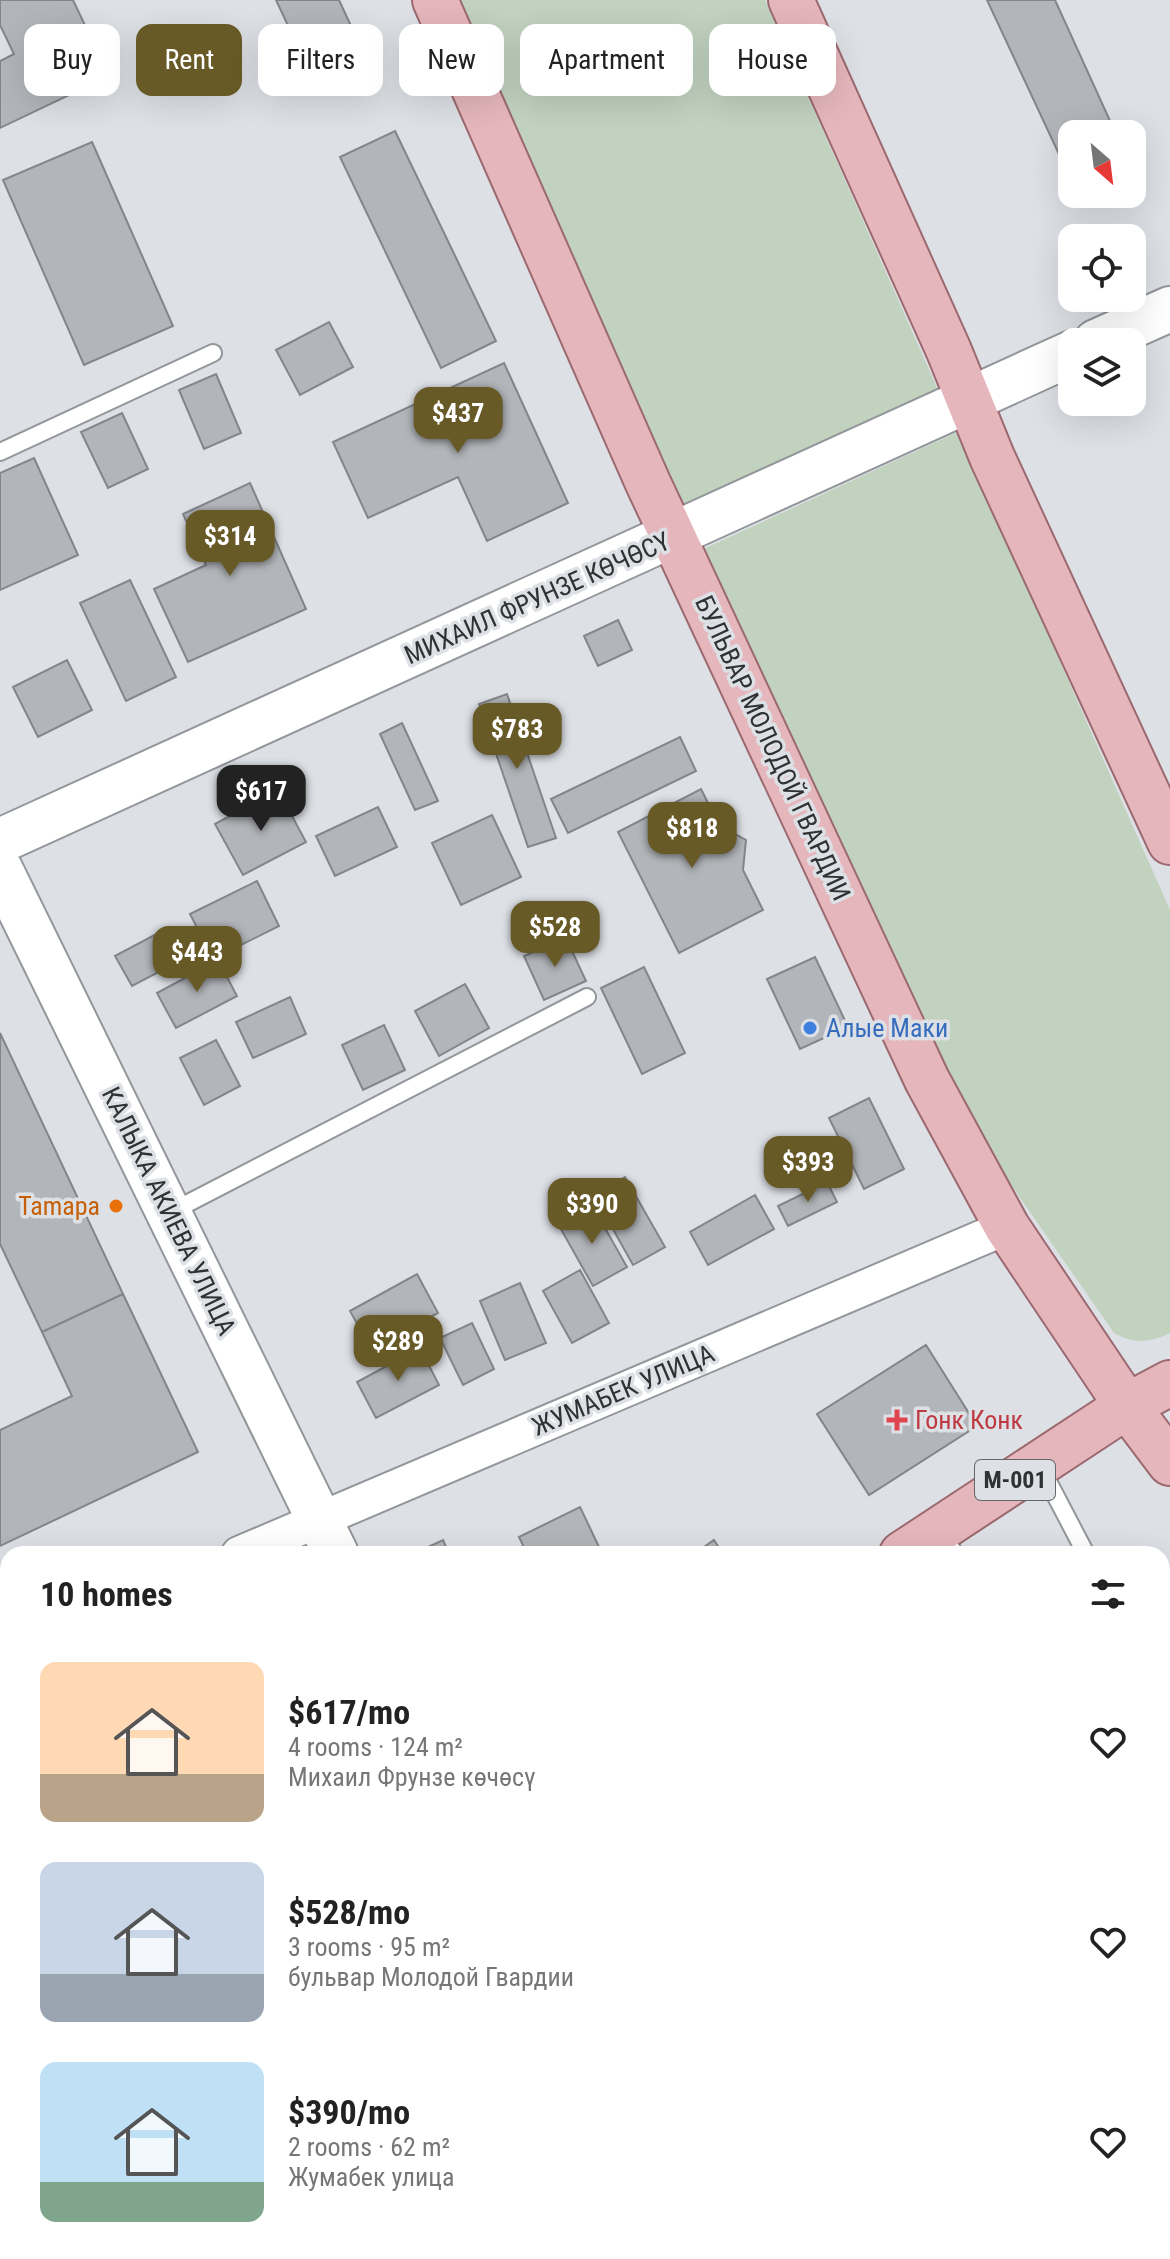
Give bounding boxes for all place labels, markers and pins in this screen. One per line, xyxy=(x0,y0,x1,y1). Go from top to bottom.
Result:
pin: $437 xyxy=(411,387,505,455)
pin: $314 xyxy=(183,510,277,578)
pin: $783 xyxy=(470,703,564,771)
pin: $617 xyxy=(214,765,308,833)
pin: $818 xyxy=(645,802,739,870)
pin: $528 xyxy=(508,901,602,969)
pin: $443 xyxy=(150,926,244,994)
place label: Алые Маки xyxy=(826,1013,948,1043)
marker: Алые Маки xyxy=(801,1019,819,1037)
pin: $393 xyxy=(761,1136,855,1204)
pin: $390 xyxy=(545,1178,639,1246)
place label: Tamaра xyxy=(18,1191,100,1221)
marker: Tamaра xyxy=(107,1197,125,1215)
pin: $289 xyxy=(351,1315,445,1383)
place label: Гонк Конк xyxy=(915,1405,1024,1435)
marker: Гонк Конк xyxy=(886,1409,908,1431)

